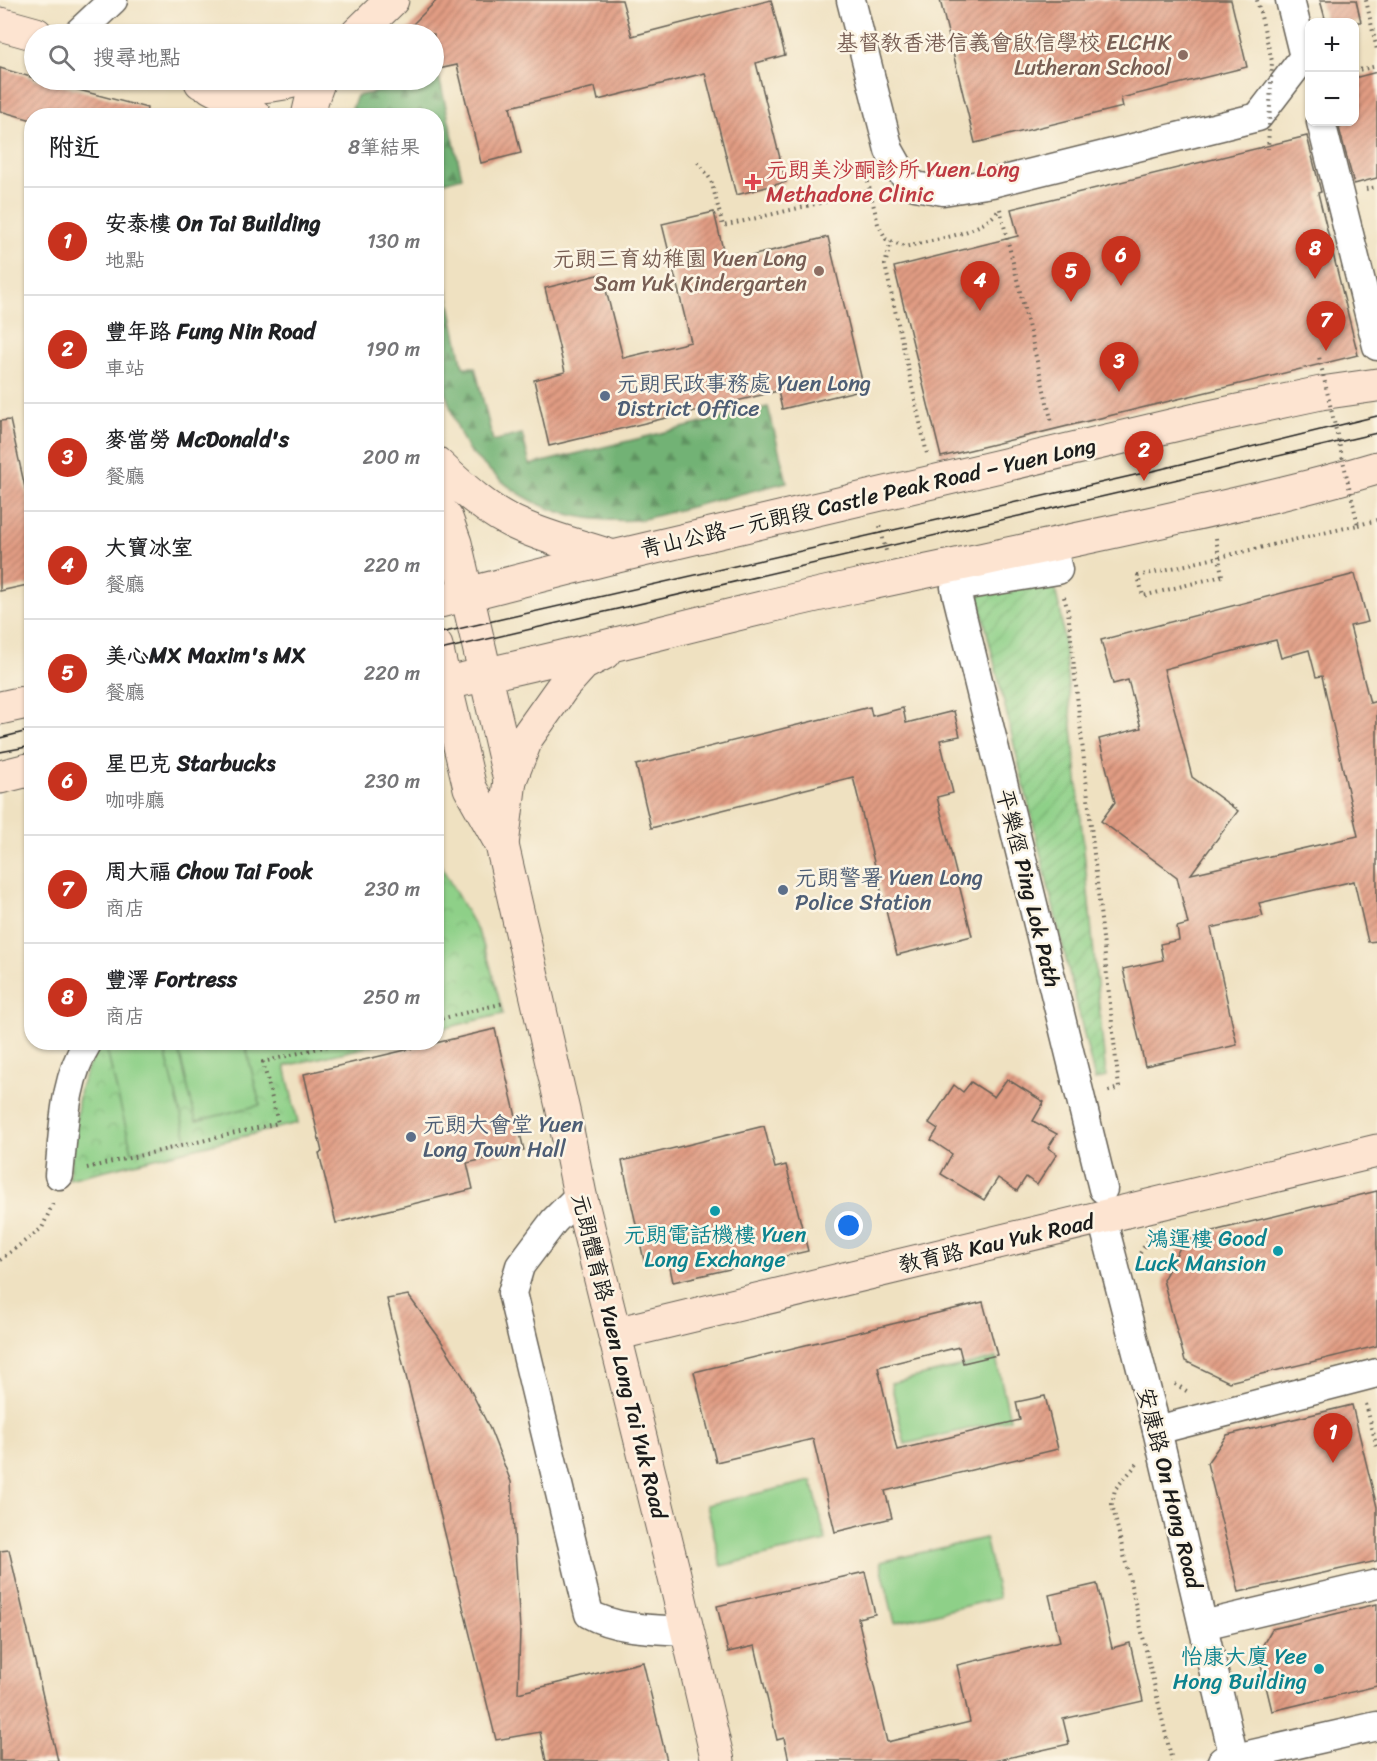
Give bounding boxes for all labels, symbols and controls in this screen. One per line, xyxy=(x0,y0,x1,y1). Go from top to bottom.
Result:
map controls xyxy=(1305,18,1359,126)
button: + xyxy=(1305,18,1359,72)
place label: 基督教香港信義會啟信學校 ELCHK Lutheran School xyxy=(836,23,1173,87)
search box xyxy=(24,24,444,90)
text: 搜尋地點 xyxy=(93,38,181,77)
icon: search xyxy=(45,41,78,74)
marker: 基督教香港信義會啟信學校 ELCHK Lutheran School xyxy=(1176,48,1190,62)
button: − xyxy=(1305,72,1359,126)
text: 附近 xyxy=(48,124,100,170)
text: 8筆結果 xyxy=(348,130,420,165)
place label: 元朗美沙酮診所 Yuen Long Methadone Clinic xyxy=(766,150,1020,214)
marker: 元朗美沙酮診所 Yuen Long Methadone Clinic xyxy=(744,173,762,191)
text: 安泰樓 On Tai Building xyxy=(105,204,321,243)
text: 1 xyxy=(63,224,72,259)
text: 130 m xyxy=(367,224,420,259)
pin: 8 xyxy=(1296,230,1334,279)
pin: 6 xyxy=(1102,236,1140,286)
place label: 元朗三育幼稚園 Yuen Long Sam Yuk Kindergarten xyxy=(553,239,807,303)
text: 地點 xyxy=(105,243,145,278)
pin: 5 xyxy=(1052,252,1090,302)
pin: 4 xyxy=(960,262,1000,311)
marker: 元朗三育幼稚園 Yuen Long Sam Yuk Kindergarten xyxy=(812,264,826,278)
pin: 7 xyxy=(1306,302,1346,351)
text: 豐年路 Fung Nin Road xyxy=(105,312,315,351)
text: 2 xyxy=(62,332,73,367)
text: 190 m xyxy=(366,332,420,367)
pin: 3 xyxy=(1100,342,1138,392)
text: 車站 xyxy=(105,351,145,386)
place label: 元朗民政事務處 Yuen Long District Office xyxy=(617,364,871,428)
marker: 元朗民政事務處 Yuen Long District Office xyxy=(598,389,612,403)
text: 麥當勞 McDonald's xyxy=(105,420,289,459)
street label: 青山公路－元朗段 Castle Peak Road – Yuen Long xyxy=(636,425,1100,569)
pin: 2 xyxy=(1124,432,1164,481)
text: 3 xyxy=(62,440,73,475)
text: 200 m xyxy=(363,440,420,475)
text: 餐廳 xyxy=(105,459,145,494)
text: 大寶冰室 xyxy=(105,528,193,567)
text: 4 xyxy=(61,548,74,583)
text: 220 m xyxy=(364,548,420,583)
text: 餐廳 xyxy=(105,567,145,602)
text: 美心MX Maxim's MX xyxy=(105,636,306,675)
text: 5 xyxy=(61,656,74,691)
text: 220 m xyxy=(364,656,420,691)
text: 餐廳 xyxy=(105,675,145,710)
text: 星巴克 Starbucks xyxy=(105,744,275,783)
text: 6 xyxy=(62,764,73,799)
text: 230 m xyxy=(364,764,420,799)
text: 咖啡廳 xyxy=(105,783,165,818)
street label: 平樂徑 Ping Lok Path xyxy=(985,785,1073,991)
text: 周大福 Chow Tai Fook xyxy=(105,852,313,891)
place label: 元朗警署 Yuen Long Police Station xyxy=(795,858,983,922)
text: 7 xyxy=(62,872,73,907)
text: 230 m xyxy=(364,872,420,907)
marker: 元朗警署 Yuen Long Police Station xyxy=(776,883,790,897)
text: 商店 xyxy=(105,891,145,926)
text: 豐澤 Fortress xyxy=(105,960,237,999)
text: 8 xyxy=(61,980,74,1015)
text: 250 m xyxy=(363,980,420,1015)
text: 商店 xyxy=(105,999,145,1034)
place label: 元朗大會堂 Yuen Long Town Hall xyxy=(423,1105,584,1169)
marker: 元朗大會堂 Yuen Long Town Hall xyxy=(404,1130,418,1144)
street label: 元朗體育路 Yuen Long Tai Yuk Road xyxy=(561,1189,680,1524)
street label: 教育路 Kau Yuk Road xyxy=(894,1201,1099,1284)
marker: 元朗電話機樓 Yuen Long Exchange xyxy=(708,1204,722,1218)
your location xyxy=(834,1211,863,1240)
place label: 元朗電話機樓 Yuen Long Exchange xyxy=(624,1215,806,1279)
place label: 鴻運樓 Good Luck Mansion xyxy=(1135,1219,1267,1283)
marker: 鴻運樓 Good Luck Mansion xyxy=(1271,1244,1285,1258)
street label: 安康路 On Hong Road xyxy=(1126,1383,1214,1594)
pin: 1 xyxy=(1314,1414,1352,1463)
place label: 怡康大廈 Yee Hong Building xyxy=(1173,1637,1307,1701)
marker: 怡康大廈 Yee Hong Building xyxy=(1312,1662,1326,1676)

